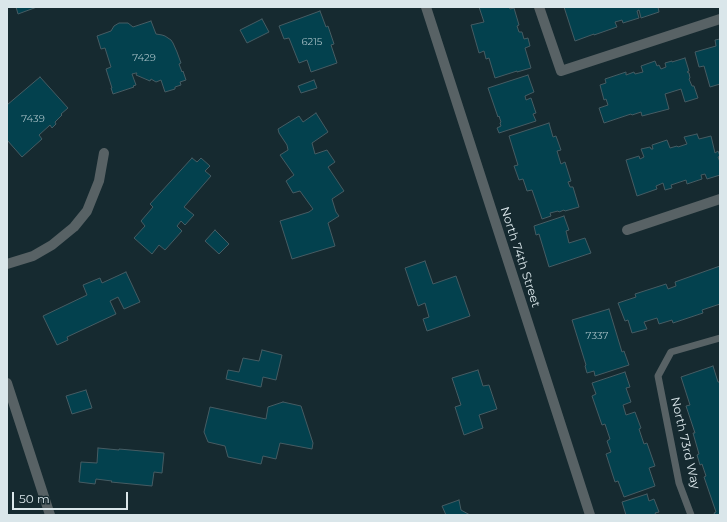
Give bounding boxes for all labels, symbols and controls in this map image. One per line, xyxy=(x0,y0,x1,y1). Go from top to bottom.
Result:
house number: 6215 xyxy=(301,36,323,48)
house number: 7429 xyxy=(132,52,156,64)
house number: 7439 xyxy=(21,113,45,125)
street label: North 74th Street xyxy=(497,205,543,309)
house number: 7337 xyxy=(586,330,608,342)
street label: North 73rd Way xyxy=(667,396,703,490)
scale bar xyxy=(14,484,130,510)
text: 50 m xyxy=(19,491,50,506)

